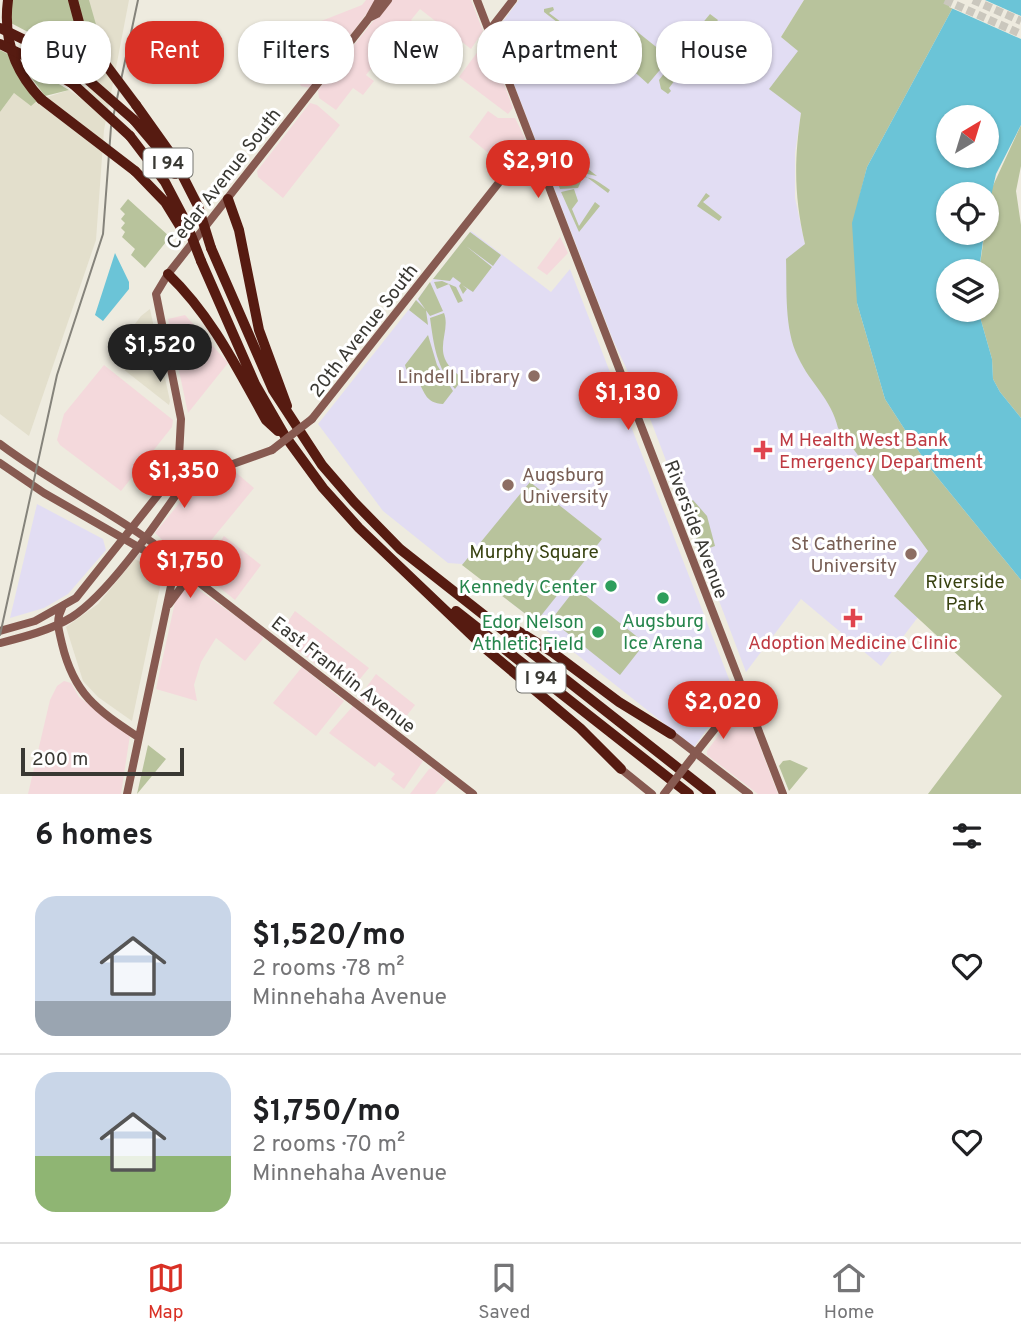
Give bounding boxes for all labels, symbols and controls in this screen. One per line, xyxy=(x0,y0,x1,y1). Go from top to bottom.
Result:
chip: Buy xyxy=(21,21,111,84)
chip: Rent xyxy=(125,21,224,84)
chip: Filters xyxy=(238,21,354,84)
chip: New xyxy=(368,21,463,84)
chip: Apartment xyxy=(477,21,642,84)
chip: House xyxy=(656,21,772,84)
street label: Cedar Avenue South xyxy=(162,104,287,255)
north arrow xyxy=(936,105,999,168)
map controls xyxy=(936,105,999,322)
pin: $2,910 xyxy=(481,140,595,200)
road number: I 94 xyxy=(144,148,192,178)
text: $2,910 xyxy=(502,148,574,177)
button: locate xyxy=(936,182,999,245)
button: layers xyxy=(936,259,999,322)
street label: 20th Avenue South xyxy=(305,260,424,403)
pin: $1,520 xyxy=(103,324,217,384)
text: $1,520 xyxy=(124,332,196,361)
place label: Lindell Library xyxy=(397,366,520,390)
marker: Lindell Library xyxy=(526,368,542,384)
pin: $1,130 xyxy=(571,372,685,432)
text: $1,130 xyxy=(595,380,661,409)
place label: M Health West Bank Emergency Department xyxy=(779,429,983,475)
marker: M Health West Bank Emergency Department xyxy=(753,440,773,460)
pin: $1,350 xyxy=(127,450,241,510)
street label: Riverside Avenue xyxy=(658,457,733,602)
text: $1,350 xyxy=(148,458,220,487)
place label: Augsburg University xyxy=(522,464,609,510)
marker: Augsburg University xyxy=(500,477,516,493)
place label: St Catherine University xyxy=(791,533,897,579)
pin: $1,750 xyxy=(133,540,247,600)
park label: Murphy Square xyxy=(469,541,599,565)
marker: St Catherine University xyxy=(903,546,919,562)
text: $1,750 xyxy=(156,548,224,577)
park label: Riverside Park xyxy=(925,571,1005,617)
place label: Kennedy Center xyxy=(459,576,598,600)
marker: Kennedy Center xyxy=(603,578,619,594)
marker: Augsburg Ice Arena xyxy=(655,590,671,606)
marker: Adoption Medicine Clinic xyxy=(843,608,863,628)
place label: Augsburg Ice Arena xyxy=(622,610,704,656)
place label: Edor Nelson Athletic Field xyxy=(472,611,584,657)
street label: East Franklin Avenue xyxy=(266,612,420,739)
marker: Edor Nelson Athletic Field xyxy=(590,624,606,640)
place label: Adoption Medicine Clinic xyxy=(748,632,958,656)
road number: I 94 xyxy=(516,664,566,692)
pin: $2,020 xyxy=(666,682,780,741)
text: $2,020 xyxy=(684,689,762,718)
scale bar xyxy=(21,745,184,777)
text: 200 m xyxy=(32,748,88,772)
icon: filters xyxy=(948,817,986,855)
text: 6 homes xyxy=(35,818,153,855)
text: $1,520/mo xyxy=(252,918,405,955)
icon: home xyxy=(91,924,175,1008)
icon: heart xyxy=(948,947,986,985)
text: 2 rooms · 78 m² xyxy=(252,955,405,984)
text: Minnehaha Avenue xyxy=(252,984,447,1013)
text: $1,750/mo xyxy=(252,1094,401,1131)
icon: home xyxy=(91,1100,175,1184)
icon: heart xyxy=(948,1123,986,1161)
text: 2 rooms · 70 m² xyxy=(252,1131,405,1160)
text: Minnehaha Avenue xyxy=(252,1160,447,1189)
tab: Map xyxy=(147,1259,185,1325)
tab: Saved xyxy=(478,1259,530,1325)
tab: Home xyxy=(824,1259,874,1325)

